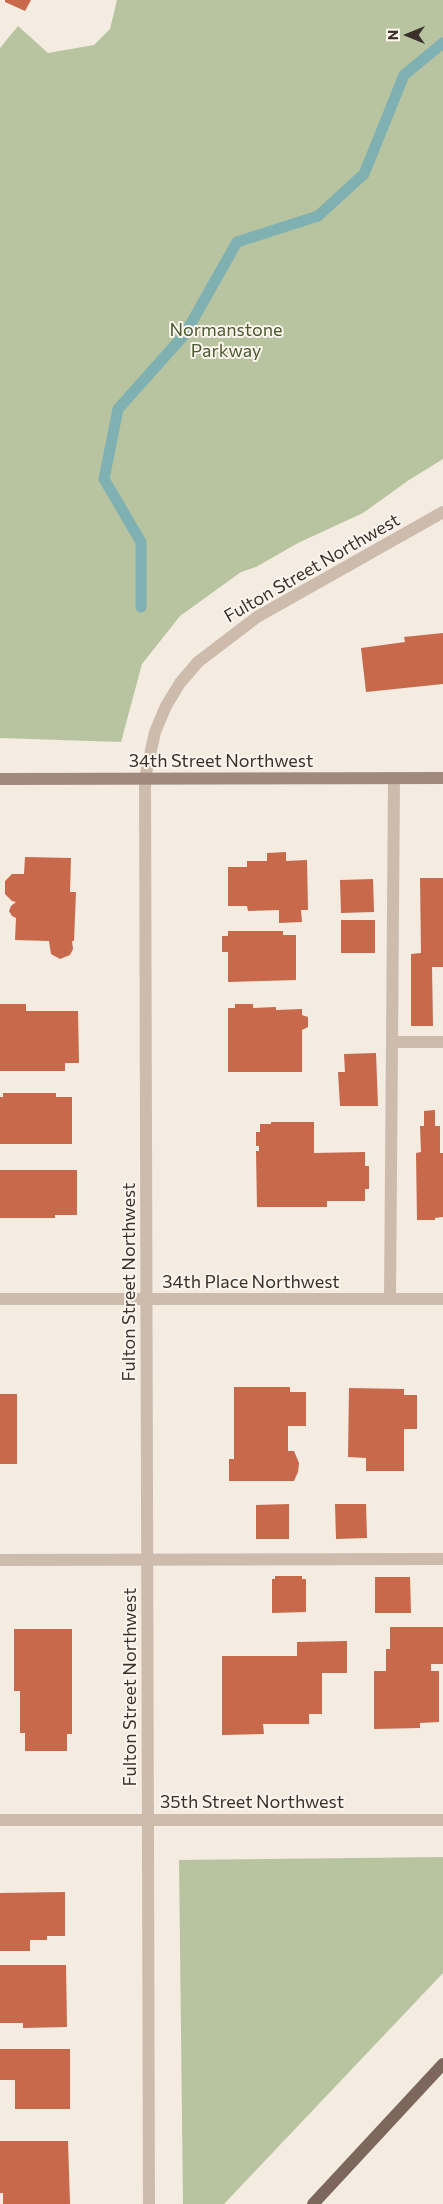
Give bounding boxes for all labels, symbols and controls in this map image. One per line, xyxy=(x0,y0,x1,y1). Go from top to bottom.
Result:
north arrow xyxy=(383,10,433,60)
text: N xyxy=(384,30,401,40)
park label: Normanstone Parkway xyxy=(170,319,282,362)
street label: Fulton Street Northwest xyxy=(220,509,404,627)
street label: 34th Street Northwest xyxy=(129,750,313,772)
street label: Fulton Street Northwest xyxy=(118,1183,140,1381)
street label: 34th Place Northwest xyxy=(162,1271,340,1293)
street label: Fulton Street Northwest xyxy=(119,1588,141,1786)
street label: 35th Street Northwest xyxy=(160,1791,344,1813)

